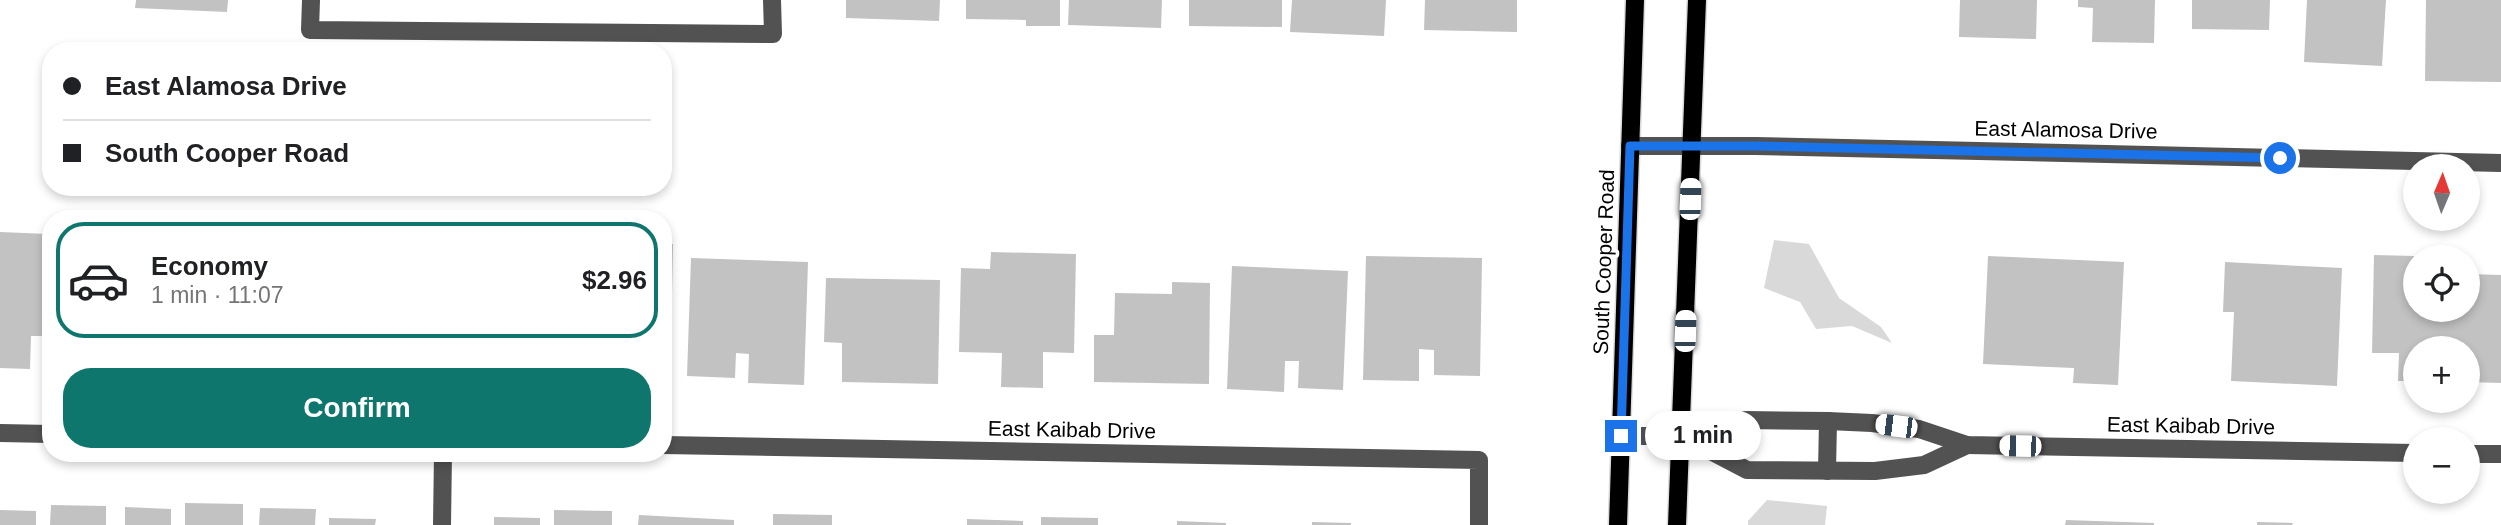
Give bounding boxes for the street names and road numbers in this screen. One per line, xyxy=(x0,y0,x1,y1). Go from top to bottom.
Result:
street label: East Alamosa Drive xyxy=(1974,116,2158,143)
street label: South Cooper Road xyxy=(1589,169,1618,355)
street label: East Kaibab Drive xyxy=(2107,413,2275,438)
street label: East Kaibab Drive xyxy=(988,417,1156,442)

